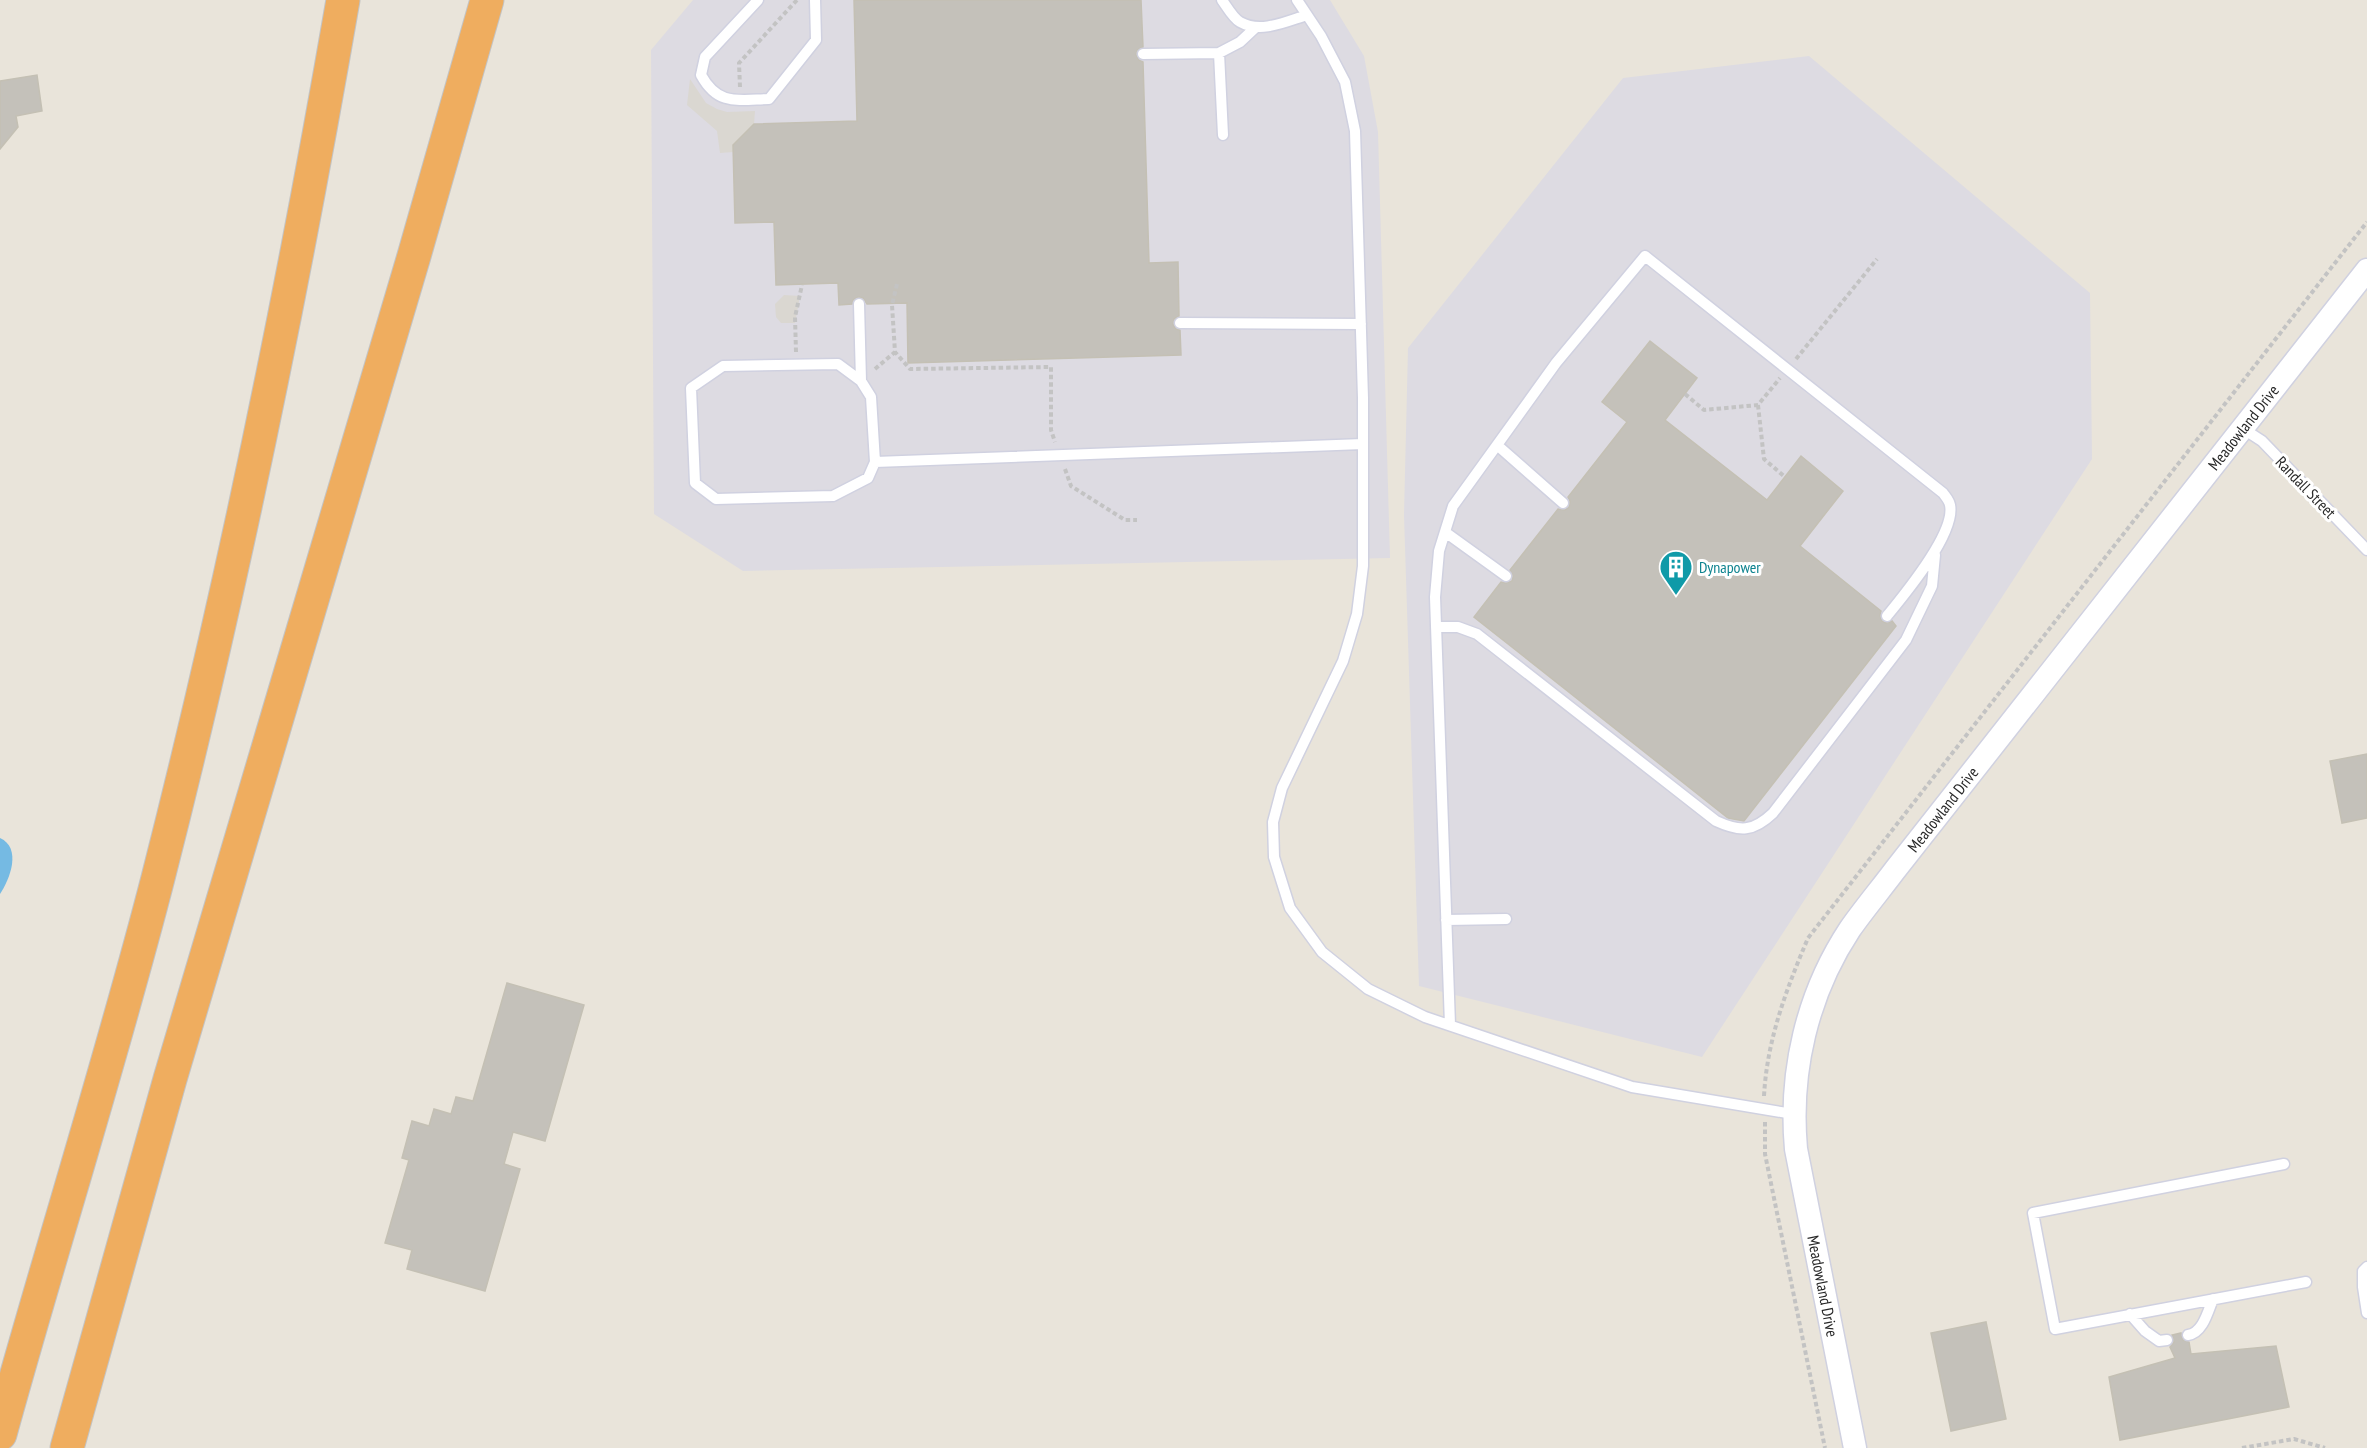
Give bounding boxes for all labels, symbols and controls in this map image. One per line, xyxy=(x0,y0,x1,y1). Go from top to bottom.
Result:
street label: Meadowland Drive xyxy=(2204,381,2283,474)
street label: Randall Street xyxy=(2272,452,2341,523)
building icon: Dynapower xyxy=(1658,549,1694,596)
place label: Dynapower xyxy=(1699,557,1761,577)
street label: Meadowland Drive xyxy=(1903,763,1982,856)
street label: Meadowland Drive xyxy=(1803,1234,1843,1338)

